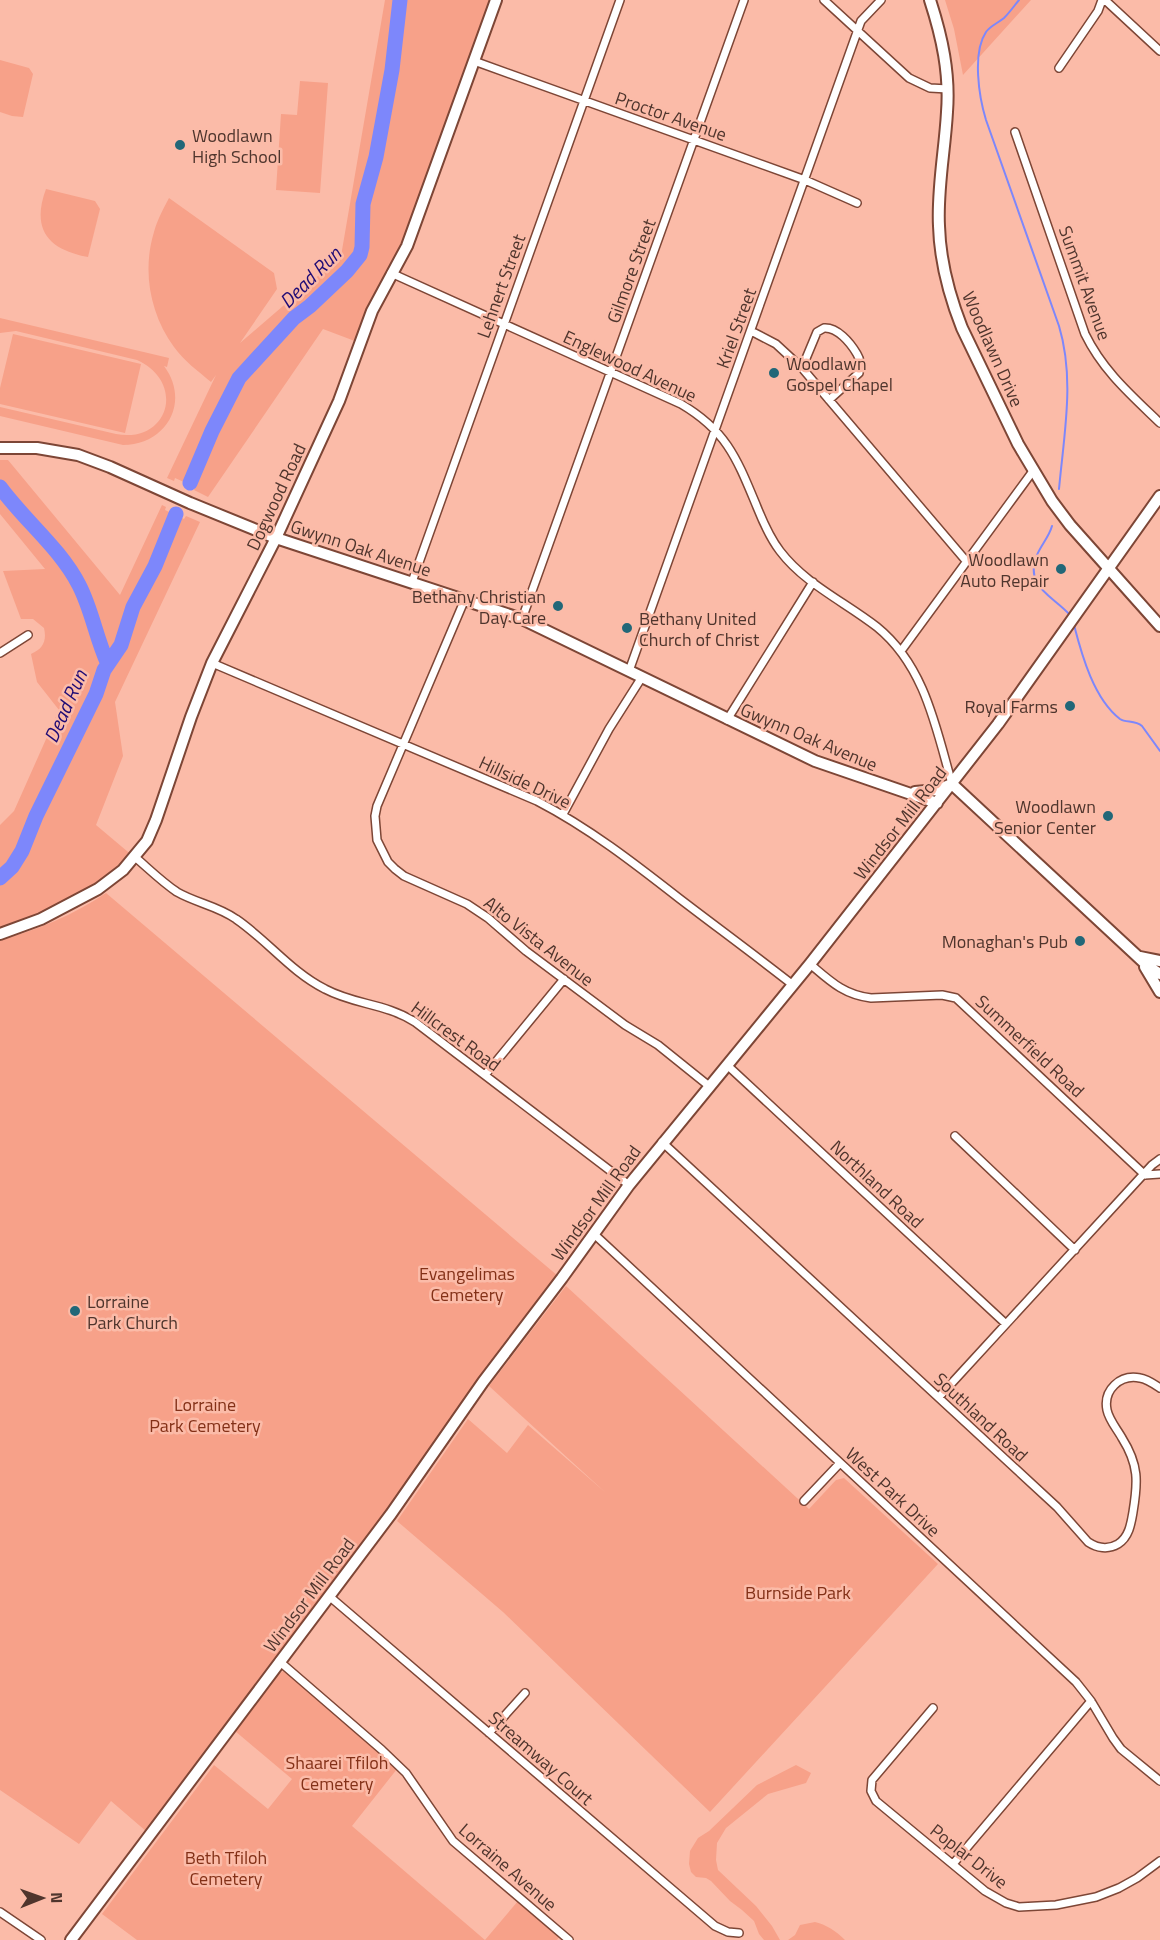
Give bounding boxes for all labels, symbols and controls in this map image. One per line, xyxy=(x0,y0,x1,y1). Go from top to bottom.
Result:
street label: Proctor Avenue xyxy=(612,84,730,148)
place label: Woodlawn High School xyxy=(192,122,281,170)
marker: Woodlawn High School xyxy=(173,138,187,152)
street label: Gilmore Street xyxy=(600,214,663,327)
street label: Summit Avenue xyxy=(1052,222,1118,344)
street label: Lehnert Street xyxy=(470,230,533,342)
water label: Dead Run xyxy=(272,238,349,315)
street label: Kriel Street xyxy=(709,283,763,372)
street label: Woodlawn Drive xyxy=(955,287,1031,411)
street label: Englewood Avenue xyxy=(559,323,701,409)
place label: Woodlawn Gospel Chapel xyxy=(786,350,893,398)
marker: Woodlawn Gospel Chapel xyxy=(767,366,781,380)
street label: Dogwood Road xyxy=(239,439,313,555)
street label: Gwynn Oak Avenue xyxy=(287,513,435,583)
place label: Woodlawn Auto Repair xyxy=(960,546,1049,594)
marker: Woodlawn Auto Repair xyxy=(1054,562,1068,576)
place label: Bethany Christian Day Care xyxy=(412,583,546,631)
marker: Bethany Christian Day Care xyxy=(551,599,565,613)
place label: Bethany United Church of Christ xyxy=(639,605,760,653)
marker: Bethany United Church of Christ xyxy=(620,621,634,635)
water label: Dead Run xyxy=(35,664,95,747)
place label: Royal Farms xyxy=(965,693,1058,720)
street label: Gwynn Oak Avenue xyxy=(736,696,882,778)
marker: Royal Farms xyxy=(1063,699,1077,713)
street label: Hillside Drive xyxy=(475,749,575,815)
street label: Windsor Mill Road xyxy=(847,761,953,885)
place label: Woodlawn Senior Center xyxy=(994,793,1096,841)
marker: Woodlawn Senior Center xyxy=(1101,809,1115,823)
street label: Alto Vista Avenue xyxy=(478,889,600,993)
place label: Monaghan's Pub xyxy=(942,928,1068,955)
marker: Monaghan's Pub xyxy=(1073,934,1087,948)
street label: Summerfield Road xyxy=(969,988,1091,1104)
street label: Hillcrest Road xyxy=(406,994,506,1078)
street label: Northland Road xyxy=(824,1134,930,1234)
street label: Windsor Mill Road xyxy=(545,1139,647,1267)
park label: Evangelimas Cemetery xyxy=(419,1260,515,1308)
place label: Lorraine Park Church xyxy=(87,1288,178,1336)
marker: Lorraine Park Church xyxy=(68,1304,82,1318)
street label: Southland Road xyxy=(928,1366,1034,1468)
park label: Lorraine Park Cemetery xyxy=(149,1391,261,1439)
street label: West Park Drive xyxy=(840,1441,946,1543)
street label: Windsor Mill Road xyxy=(257,1532,361,1658)
park label: Burnside Park xyxy=(745,1579,851,1606)
street label: Streamway Court xyxy=(483,1705,600,1812)
park label: Shaarei Tfiloh Cemetery xyxy=(286,1749,388,1797)
street label: Lorraine Avenue xyxy=(453,1817,563,1917)
street label: Poplar Drive xyxy=(924,1817,1014,1895)
park label: Beth Tfiloh Cemetery xyxy=(185,1844,267,1892)
north arrow xyxy=(12,1868,72,1928)
text: N xyxy=(45,1892,69,1903)

